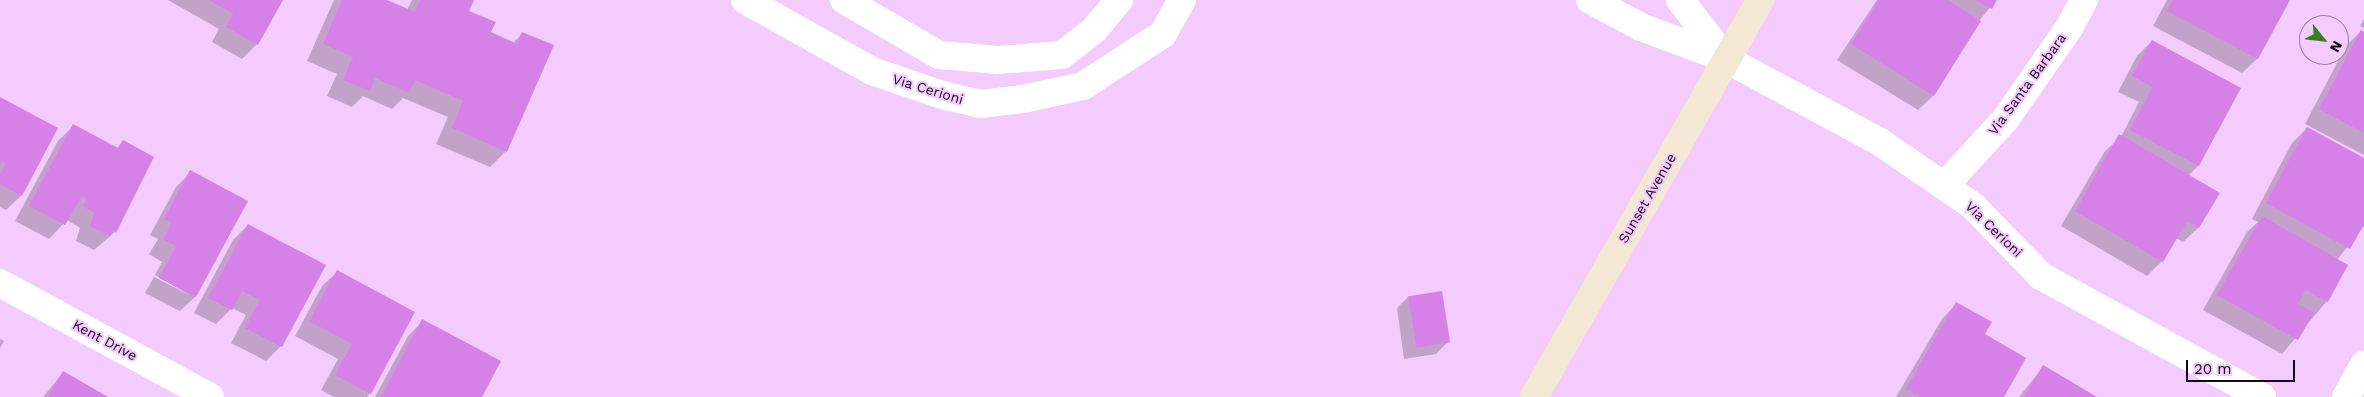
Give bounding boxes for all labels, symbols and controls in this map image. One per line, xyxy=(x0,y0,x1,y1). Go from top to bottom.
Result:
north arrow xyxy=(2299,15,2349,65)
street label: Via Santa Barbara xyxy=(1984,30,2070,138)
text: N xyxy=(2327,38,2346,55)
street label: Via Cerioni xyxy=(890,70,966,108)
street label: Sunset Avenue xyxy=(1614,150,1680,246)
street label: Via Cerioni xyxy=(1962,197,2026,261)
street label: Kent Drive xyxy=(70,316,140,364)
scale bar xyxy=(2189,350,2298,382)
text: 20 m xyxy=(2194,360,2232,378)

